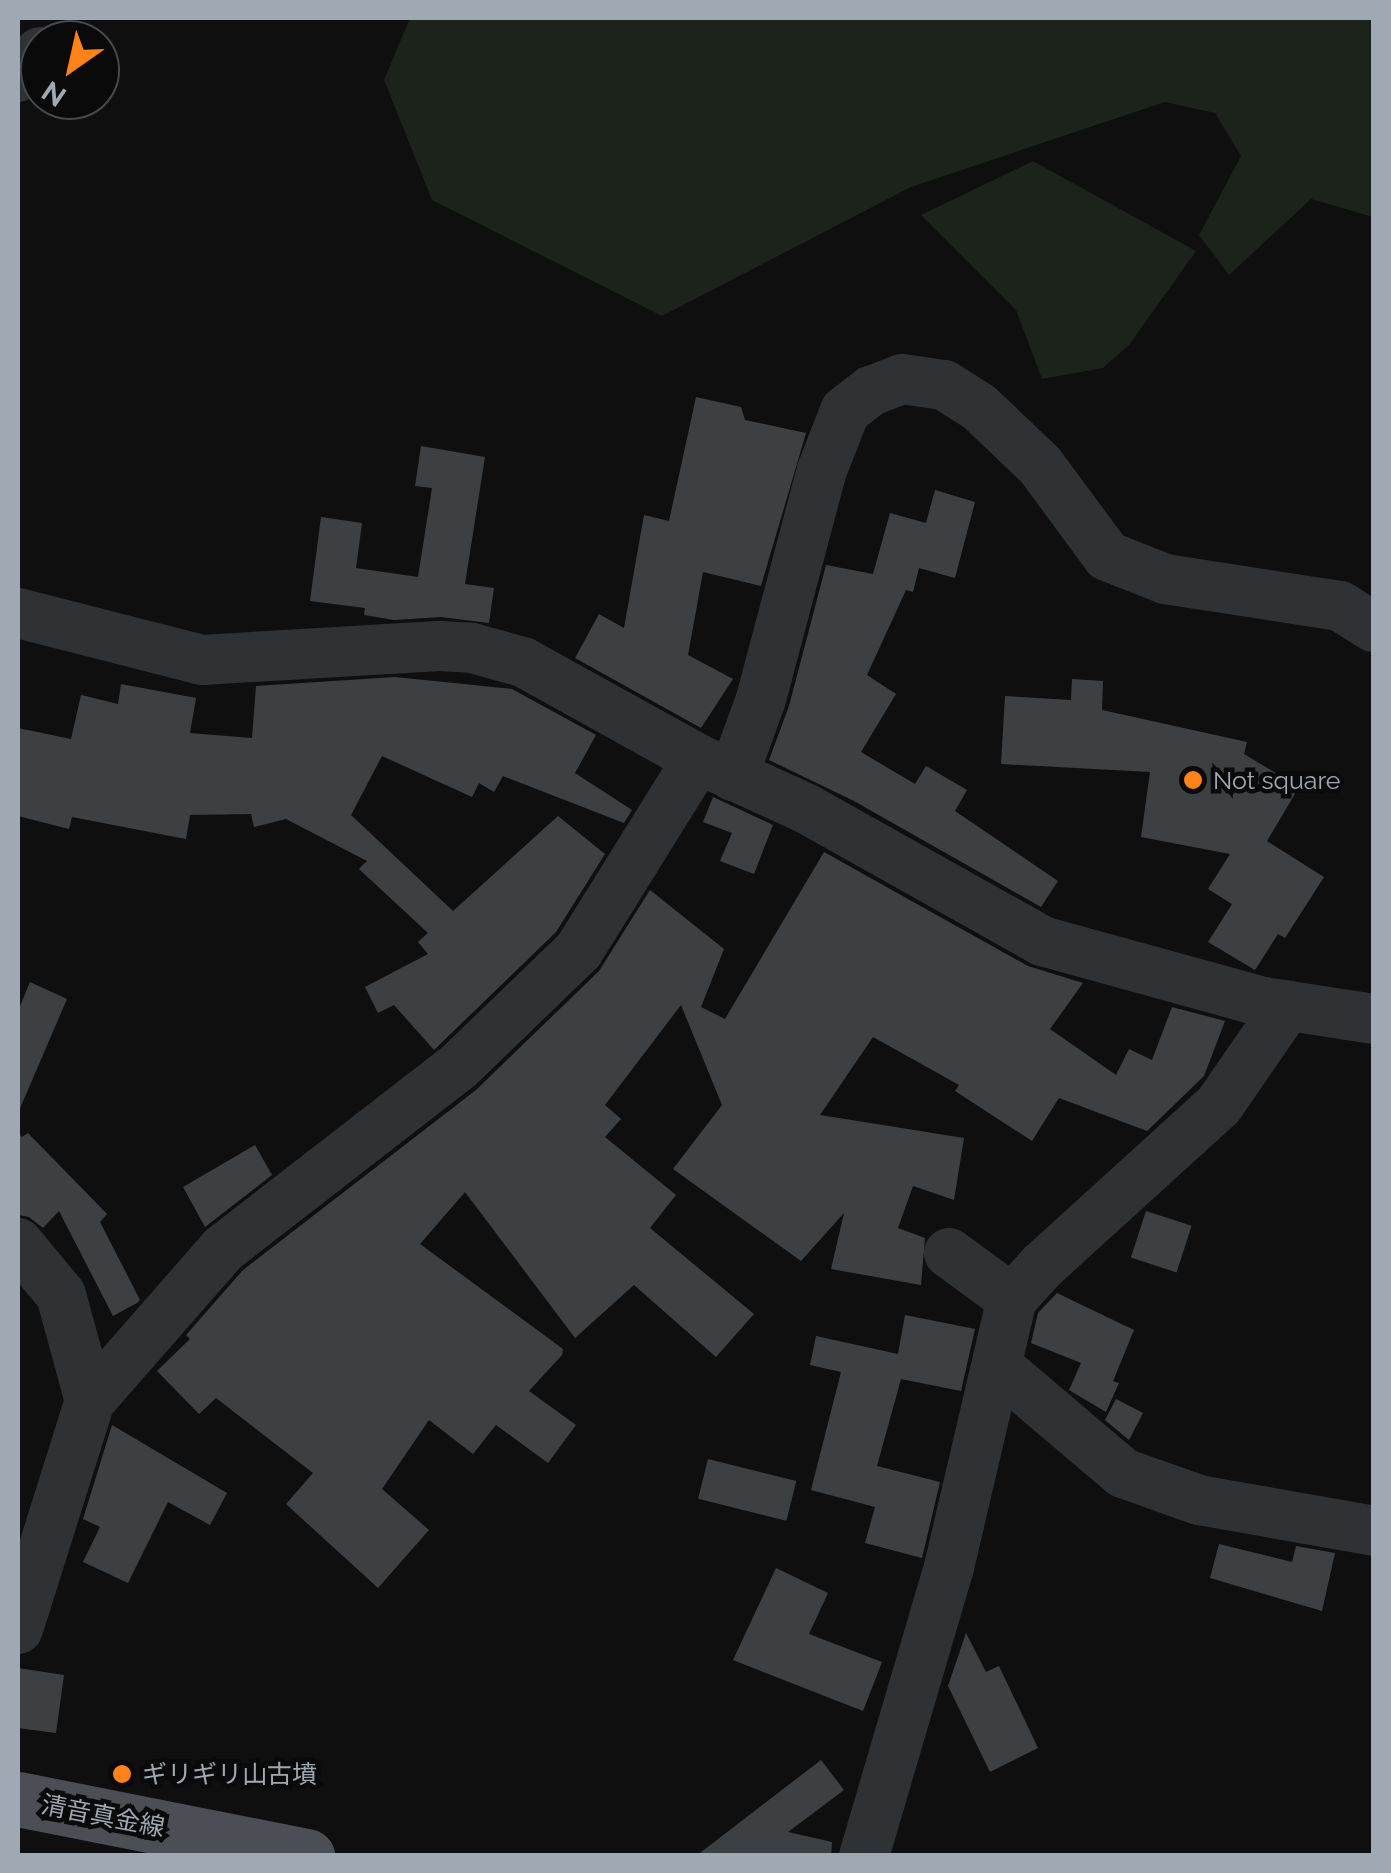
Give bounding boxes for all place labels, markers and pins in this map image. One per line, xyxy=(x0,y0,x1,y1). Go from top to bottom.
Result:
place label: Not square xyxy=(1213,765,1341,795)
marker: Not square xyxy=(1182,769,1204,791)
place label: ギリギリ山古墳 xyxy=(142,1759,317,1789)
marker: ギリギリ山古墳 xyxy=(111,1763,133,1785)

